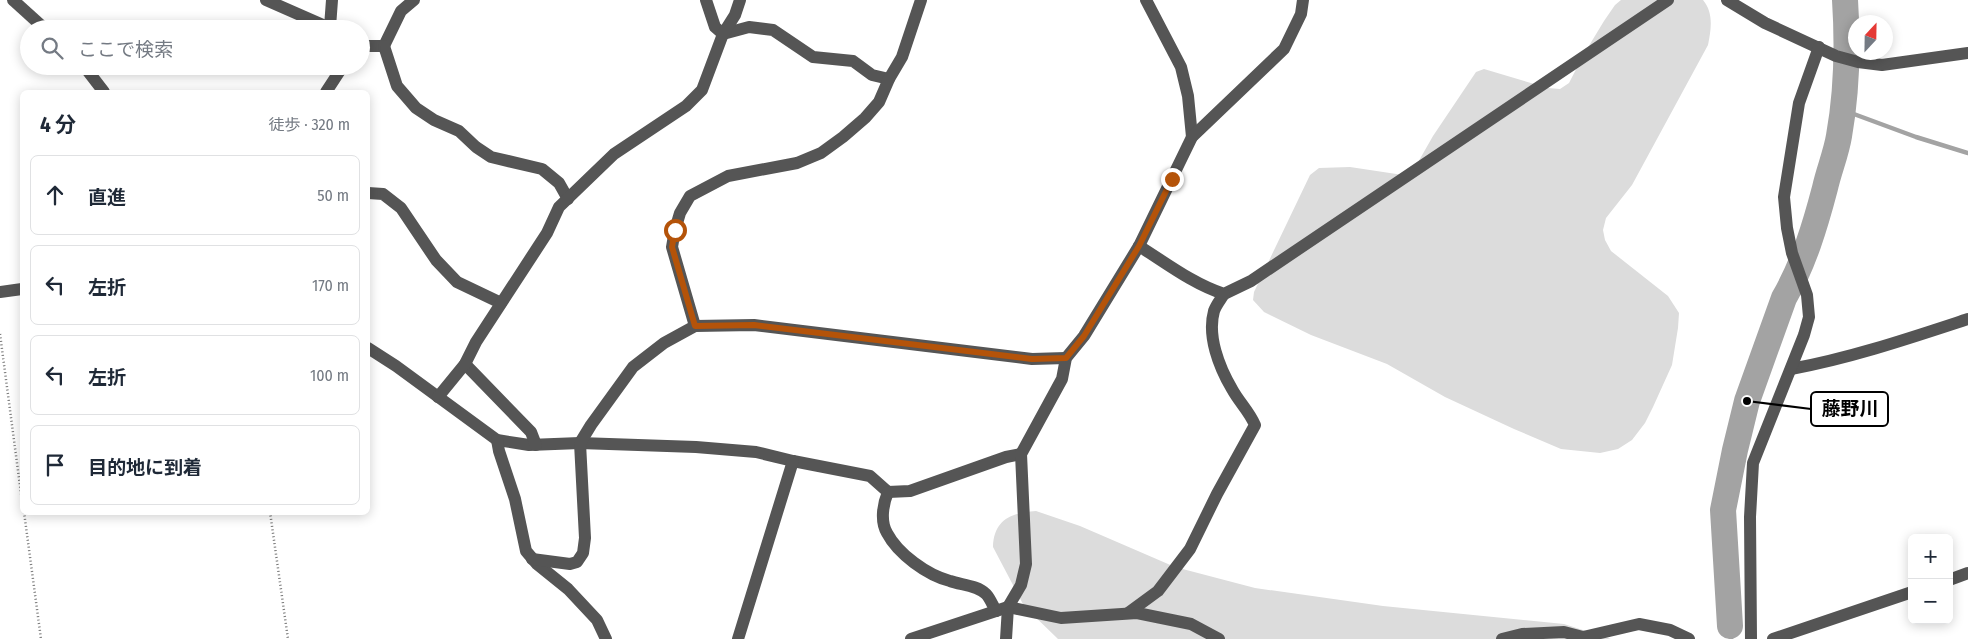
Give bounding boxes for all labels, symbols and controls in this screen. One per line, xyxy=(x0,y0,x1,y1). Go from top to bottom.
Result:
north arrow xyxy=(1848,15,1893,60)
search box xyxy=(20,20,370,75)
icon: search xyxy=(38,34,66,62)
text: ここで検索 xyxy=(78,38,173,61)
text: 4 分 xyxy=(40,112,76,138)
text: 徒歩 · 320 m xyxy=(269,115,350,134)
route end xyxy=(1161,168,1184,191)
icon: ahead xyxy=(41,181,69,209)
text: 直進 xyxy=(88,186,126,209)
text: 50 m xyxy=(317,186,349,205)
route start xyxy=(664,219,687,242)
icon: left xyxy=(41,271,69,299)
text: 左折 xyxy=(88,276,126,299)
text: 170 m xyxy=(312,276,349,295)
icon: left xyxy=(41,361,69,389)
text: 左折 xyxy=(88,366,126,389)
text: 100 m xyxy=(310,366,349,385)
callout: 藤野川 xyxy=(1811,392,1888,426)
text: 藤野川 xyxy=(1821,397,1879,420)
icon: arrive xyxy=(41,451,69,479)
text: 目的地に到着 xyxy=(88,456,202,479)
map controls xyxy=(1908,534,1953,624)
button: + xyxy=(1908,534,1953,579)
button: − xyxy=(1908,579,1953,624)

